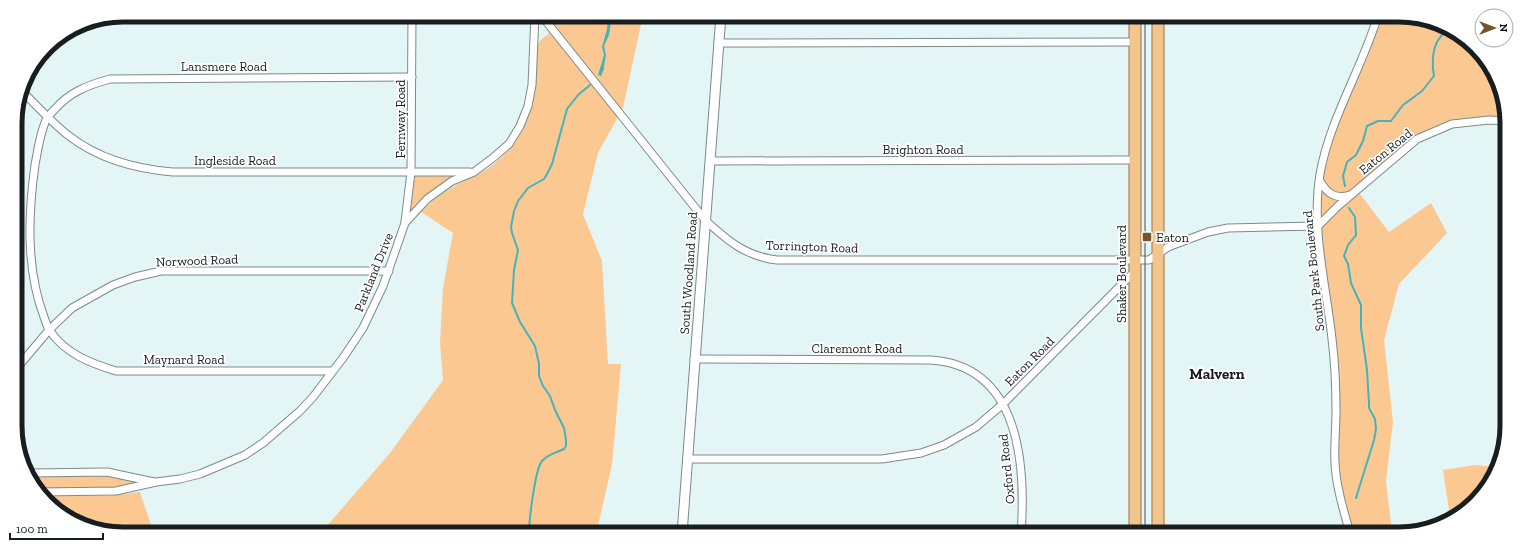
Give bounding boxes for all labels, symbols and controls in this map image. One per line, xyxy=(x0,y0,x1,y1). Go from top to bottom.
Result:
north arrow xyxy=(1474,8,1514,48)
text: N xyxy=(1497,24,1510,33)
street label: Lansmere Road xyxy=(181,59,267,74)
street label: Fernway Road xyxy=(393,80,408,158)
street label: Eaton Road xyxy=(1356,125,1415,177)
street label: Brighton Road xyxy=(882,142,964,157)
street label: Ingleside Road xyxy=(194,153,276,168)
street label: South Park Boulevard xyxy=(1300,210,1327,332)
street label: South Woodland Road xyxy=(677,211,700,335)
street label: Shaker Boulevard xyxy=(1114,225,1129,323)
place label: Eaton xyxy=(1156,230,1189,245)
street label: Parkland Drive xyxy=(351,231,396,314)
marker: Eaton xyxy=(1141,231,1153,243)
street label: Torrington Road xyxy=(765,237,859,256)
street label: Norwood Road xyxy=(155,252,239,269)
street label: Eaton Road xyxy=(1002,334,1057,389)
street label: Claremont Road xyxy=(812,341,902,356)
street label: Maynard Road xyxy=(143,352,225,367)
district label: Malvern xyxy=(1189,365,1245,383)
street label: Oxford Road xyxy=(995,433,1018,505)
scale bar xyxy=(10,515,103,541)
text: 100 m xyxy=(16,522,48,536)

